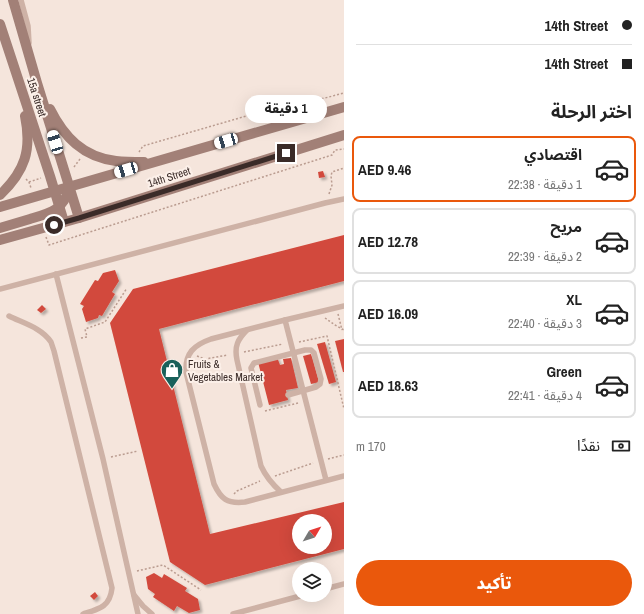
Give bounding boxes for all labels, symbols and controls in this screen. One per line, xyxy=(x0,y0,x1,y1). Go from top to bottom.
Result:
text: 14th Street xyxy=(544,15,608,36)
text: 14th Street xyxy=(544,53,608,74)
street label: 15a street xyxy=(24,76,50,119)
callout: 1 دقيقة xyxy=(245,95,327,123)
text: اختر الرحلة xyxy=(551,99,632,124)
text: 1 دقيقة xyxy=(265,100,307,117)
car xyxy=(46,129,64,155)
car xyxy=(213,132,239,150)
route end xyxy=(277,144,295,162)
text: اقتصادي xyxy=(524,144,582,165)
icon: car xyxy=(594,151,630,187)
text: AED 9.46 xyxy=(358,159,411,180)
car xyxy=(113,161,139,179)
street label: 14th Street xyxy=(146,163,193,190)
text: 1 دقيقة · 22:38 xyxy=(508,176,582,193)
route start xyxy=(45,216,63,234)
text: مريح xyxy=(550,216,582,237)
icon: car xyxy=(594,223,630,259)
text: AED 12.78 xyxy=(358,231,418,252)
text: 2 دقيقة · 22:39 xyxy=(508,248,582,265)
text: XL xyxy=(566,289,582,310)
icon: car xyxy=(594,295,630,331)
text: AED 16.09 xyxy=(358,303,418,324)
text: 3 دقيقة · 22:40 xyxy=(508,315,582,332)
shop icon: Fruits & Vegetables Market xyxy=(159,357,185,390)
place label: Fruits & Vegetables Market xyxy=(188,357,263,384)
text: Green xyxy=(546,361,582,382)
icon: car xyxy=(594,367,630,403)
text: AED 18.63 xyxy=(358,375,418,396)
text: 4 دقيقة · 22:41 xyxy=(508,387,582,404)
text: نقدًا xyxy=(577,435,600,456)
icon: cash xyxy=(610,435,632,457)
text: 170 m xyxy=(356,438,386,455)
north arrow xyxy=(292,514,332,554)
map controls xyxy=(292,514,332,602)
button: تأكيد xyxy=(356,560,632,606)
button: layers xyxy=(292,562,332,602)

